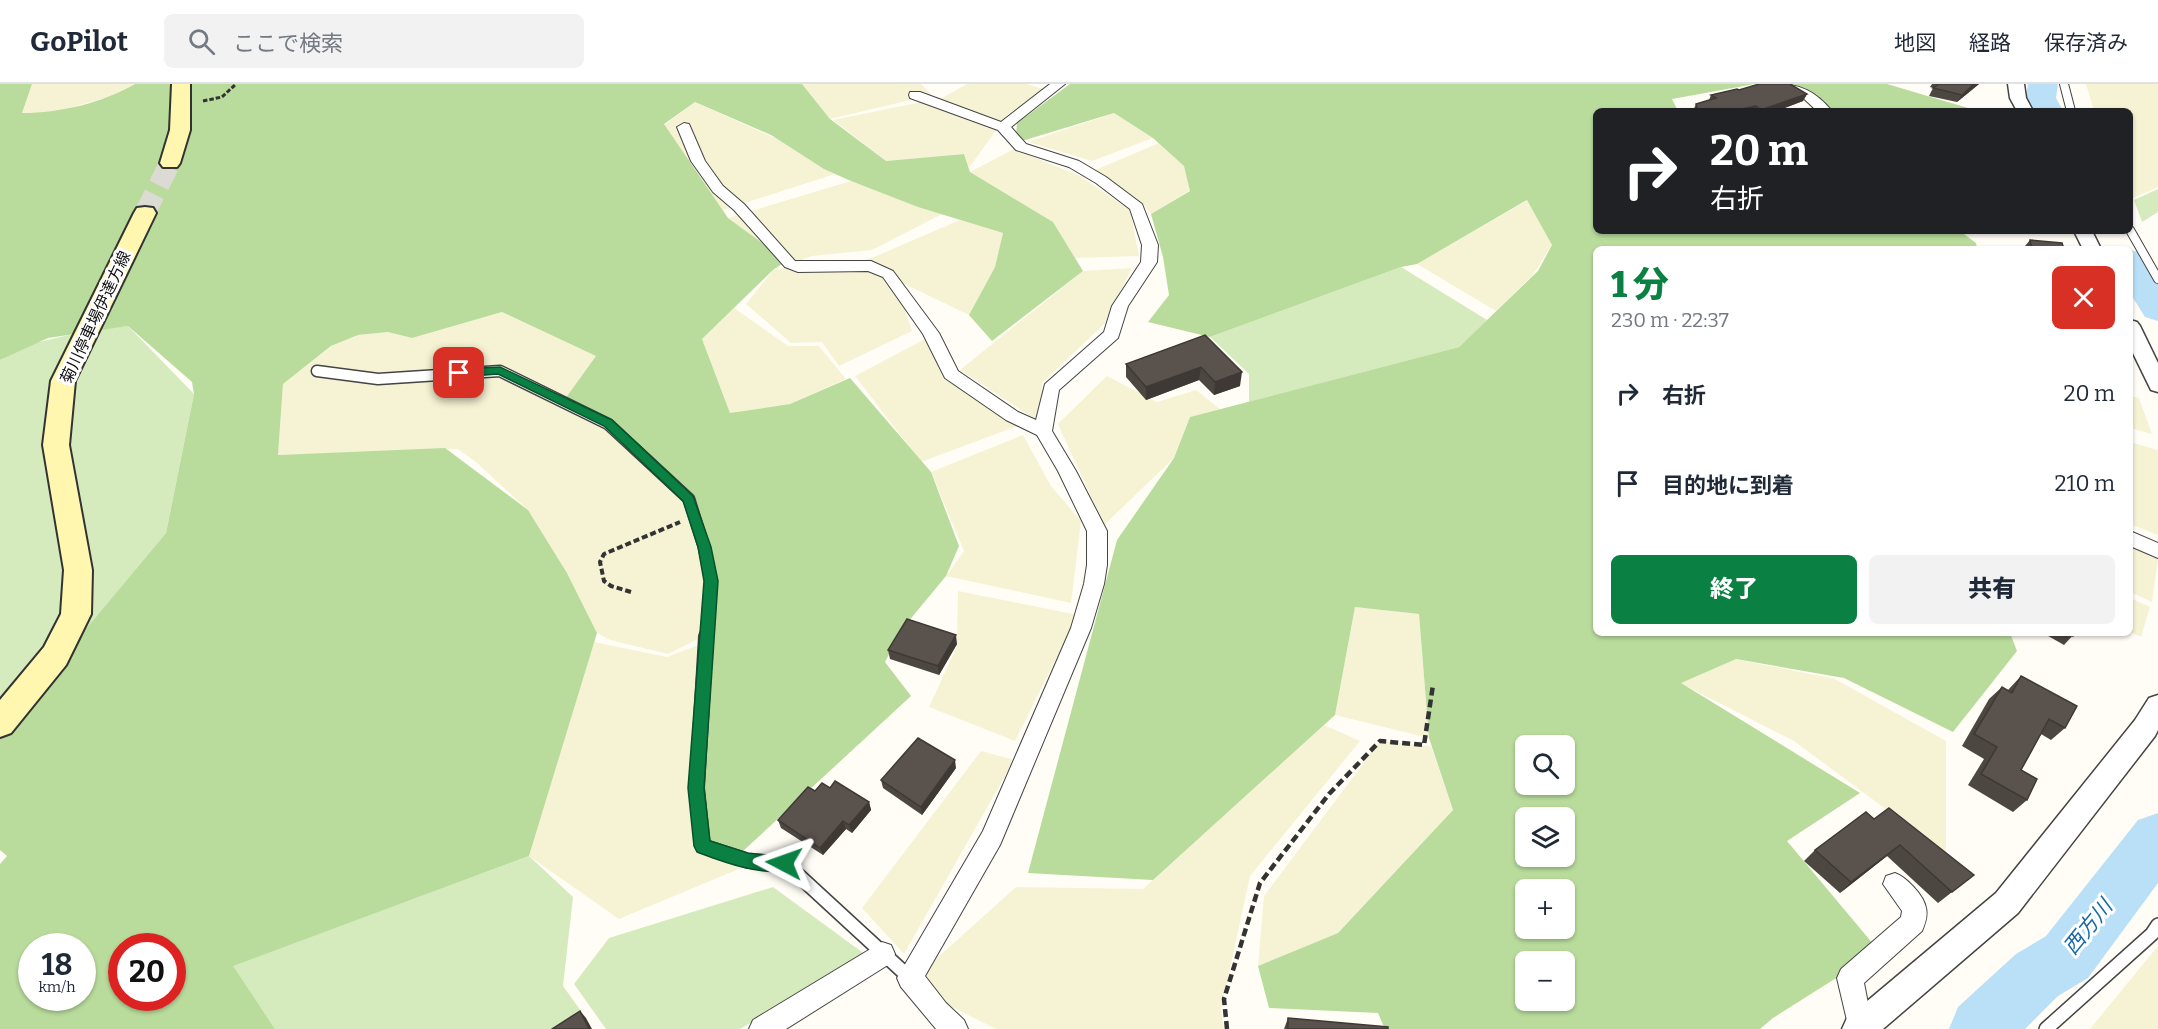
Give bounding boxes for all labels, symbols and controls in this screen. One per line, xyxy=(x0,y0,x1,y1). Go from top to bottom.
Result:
search box xyxy=(164,14,584,68)
text: GoPilot xyxy=(30,25,128,58)
icon: search xyxy=(185,25,218,58)
text: ここで検索 xyxy=(233,30,343,57)
text: 地図 xyxy=(1894,30,1936,56)
text: 経路 xyxy=(1969,30,2011,56)
text: 保存済み xyxy=(2044,30,2128,56)
text: 20 m xyxy=(1710,126,1808,176)
icon: right xyxy=(1611,132,1689,210)
text: 右折 xyxy=(1710,183,1764,215)
street label: 菊川停車場伊達方線 xyxy=(56,248,134,386)
text: 1 分 xyxy=(1611,263,1669,307)
button: close xyxy=(2052,266,2115,329)
text: 230 m · 22:37 xyxy=(1611,308,1729,332)
pin xyxy=(433,347,484,398)
icon: arrive xyxy=(442,356,475,389)
icon: right xyxy=(1611,377,1644,410)
text: 20 m xyxy=(2064,380,2115,407)
text: 右折 xyxy=(1662,382,1706,409)
icon: arrive xyxy=(1611,467,1644,500)
text: 210 m xyxy=(2055,470,2115,497)
text: 目的地に到着 xyxy=(1662,472,1794,499)
button: 終了 xyxy=(1611,555,1857,624)
button: 共有 xyxy=(1869,555,2115,624)
map controls xyxy=(1515,735,1575,1011)
button: search xyxy=(1515,735,1575,795)
button: layers xyxy=(1515,807,1575,867)
position arrow xyxy=(752,831,816,895)
button: + xyxy=(1515,879,1575,939)
water label: 西方川 xyxy=(2058,893,2119,960)
speed limit sign: 20 xyxy=(108,933,186,1011)
text: 18 xyxy=(41,947,73,983)
button: − xyxy=(1515,951,1575,1011)
text: km/h xyxy=(38,978,76,996)

